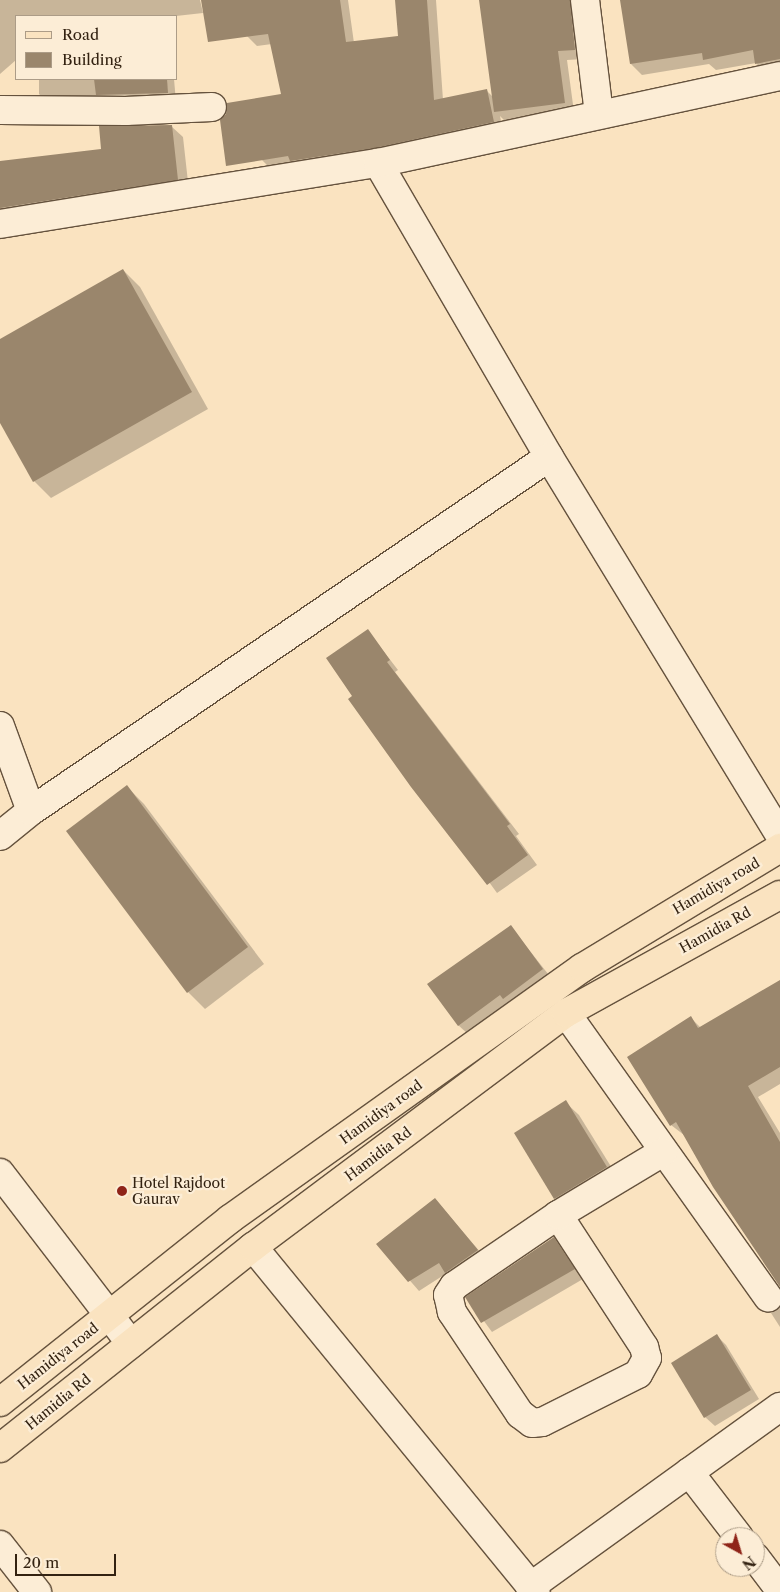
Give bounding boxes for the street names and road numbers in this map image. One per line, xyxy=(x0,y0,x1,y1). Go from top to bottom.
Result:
street label: Hamidiya road xyxy=(669,854,763,918)
street label: Hamidia Rd xyxy=(676,903,754,957)
street label: Hamidiya road xyxy=(336,1076,426,1148)
street label: Hamidia Rd xyxy=(341,1123,415,1185)
street label: Hamidiya road xyxy=(14,1319,102,1393)
street label: Hamidia Rd xyxy=(22,1371,94,1433)

